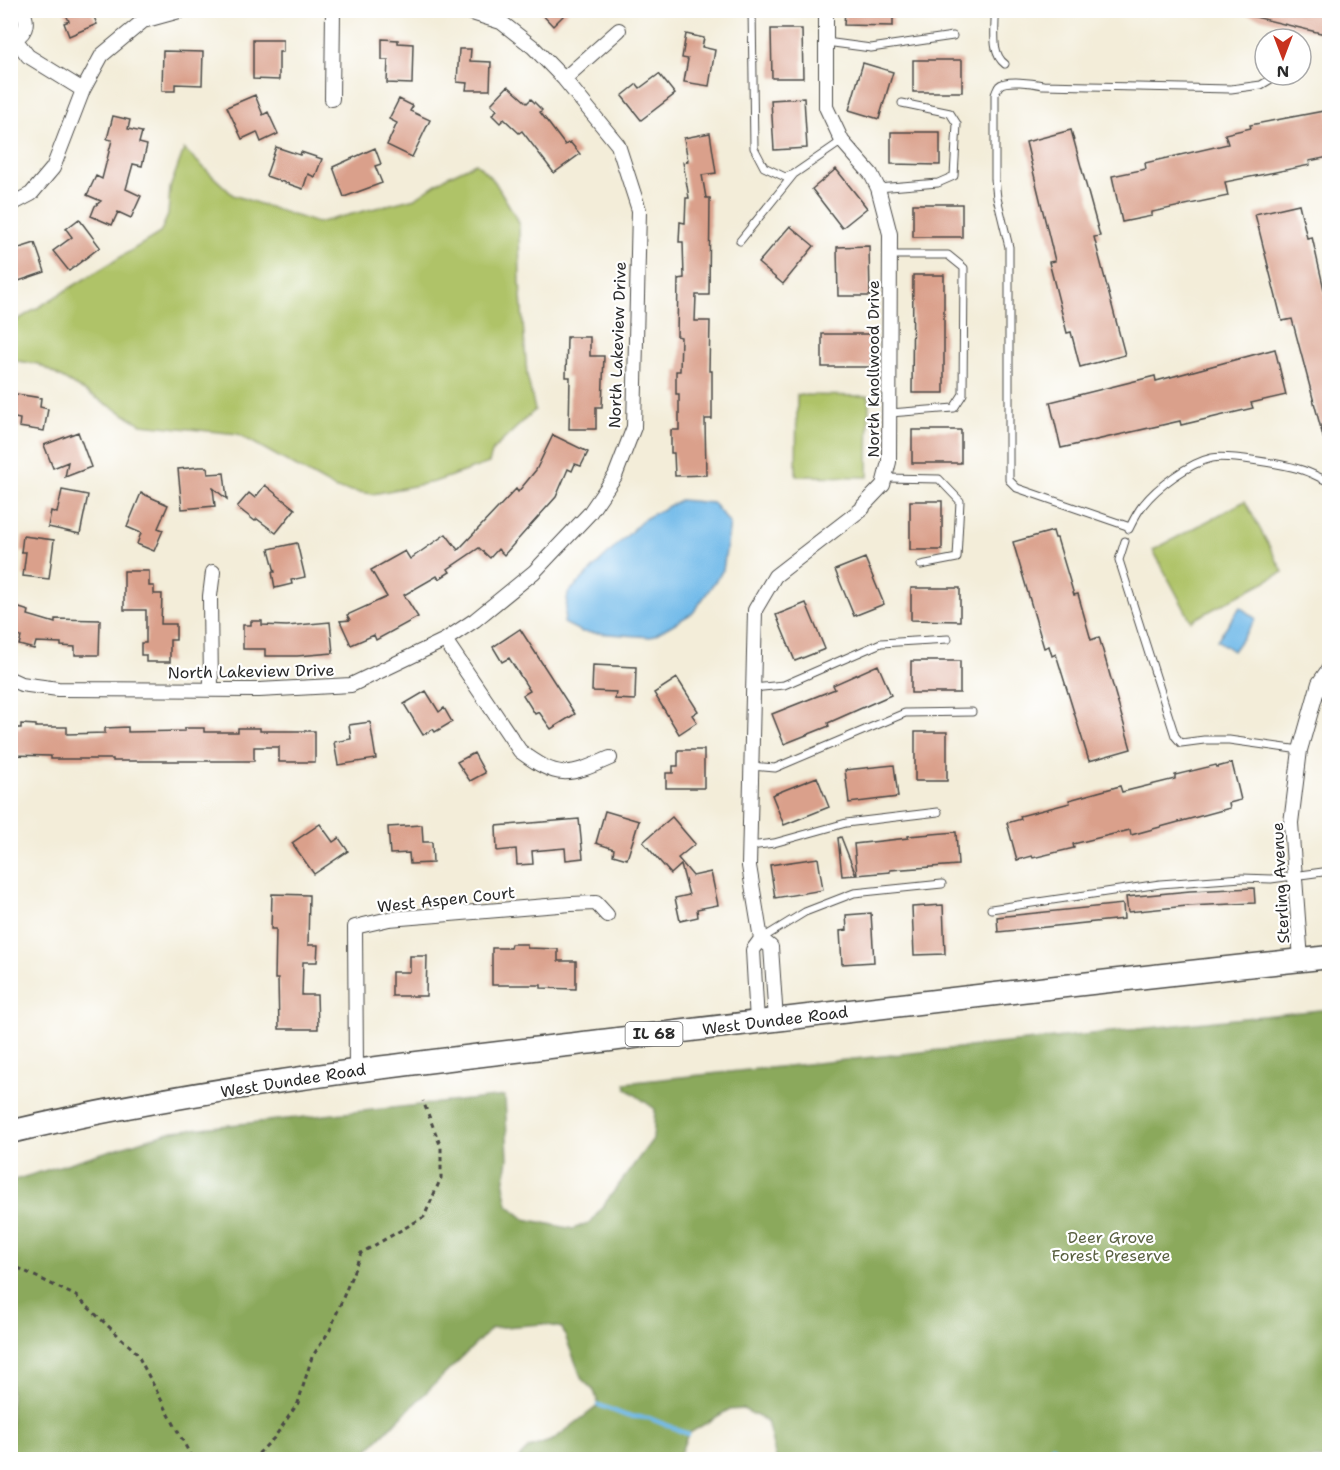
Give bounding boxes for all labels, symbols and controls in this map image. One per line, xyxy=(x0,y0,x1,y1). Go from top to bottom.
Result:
north arrow xyxy=(1253,27,1313,87)
text: N xyxy=(1277,61,1289,82)
street label: North Lakeview Drive xyxy=(604,261,631,429)
street label: North Knollwood Drive xyxy=(863,280,884,458)
street label: North Lakeview Drive xyxy=(167,660,335,683)
street label: Sterling Avenue xyxy=(1267,822,1294,944)
street label: West Aspen Court xyxy=(376,882,516,917)
street label: West Dundee Road xyxy=(701,1001,849,1040)
road number: IL 68 xyxy=(626,1022,682,1046)
street label: West Dundee Road xyxy=(219,1059,367,1102)
park label: Deer Grove Forest Preserve xyxy=(1051,1227,1171,1266)

